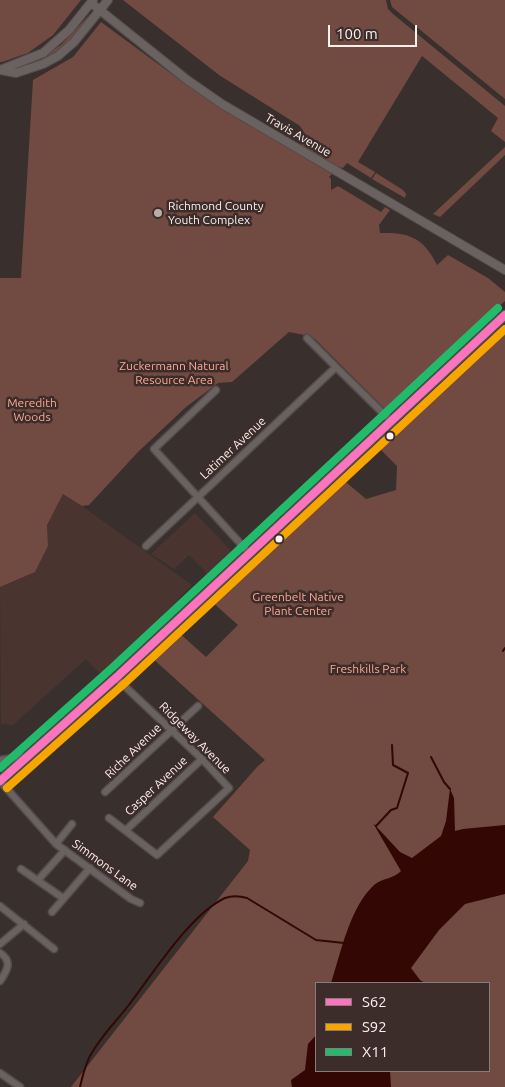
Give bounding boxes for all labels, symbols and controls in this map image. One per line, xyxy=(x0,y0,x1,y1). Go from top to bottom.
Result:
scale bar xyxy=(330,15,419,47)
text: 100 m xyxy=(336,25,378,42)
street label: Travis Avenue xyxy=(262,110,334,160)
place label: Richmond County Youth Complex xyxy=(168,199,263,227)
marker: Richmond County Youth Complex xyxy=(152,207,164,219)
park label: Zuckermann Natural Resource Area xyxy=(119,359,229,387)
park label: Meredith Woods xyxy=(7,396,57,424)
street label: Latimer Avenue xyxy=(197,414,269,482)
unlabelled marker xyxy=(385,431,395,441)
unlabelled marker xyxy=(274,534,284,544)
park label: Greenbelt Native Plant Center xyxy=(252,590,344,618)
park label: Freshkills Park xyxy=(330,662,406,676)
street label: Ridgeway Avenue xyxy=(156,699,234,777)
street label: Riche Avenue xyxy=(102,721,164,781)
street label: Casper Avenue xyxy=(122,753,190,819)
street label: Simmons Lane xyxy=(69,836,141,894)
legend xyxy=(315,982,490,1072)
text: S62 xyxy=(362,993,387,1010)
text: S92 xyxy=(362,1018,387,1035)
text: X11 xyxy=(362,1043,388,1060)

